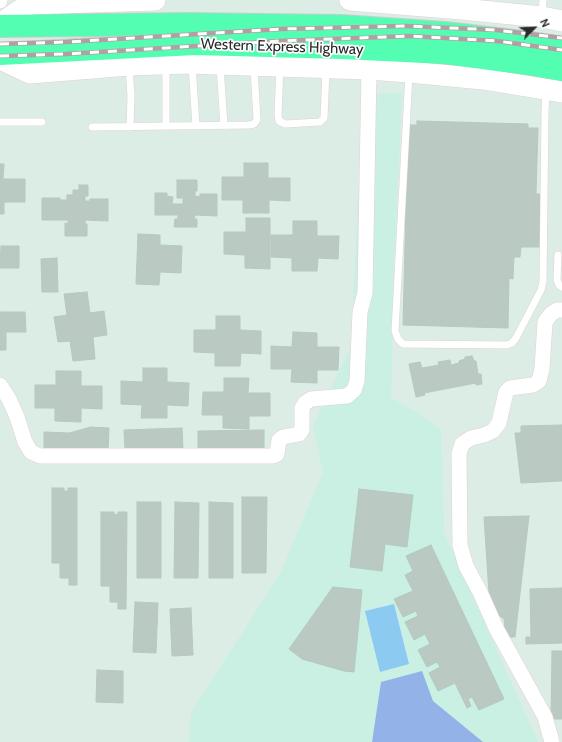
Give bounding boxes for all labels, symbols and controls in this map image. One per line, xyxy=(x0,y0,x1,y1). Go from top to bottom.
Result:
north arrow xyxy=(514,8,554,48)
text: N xyxy=(537,17,553,30)
street label: Western Express Highway xyxy=(200,35,364,59)

